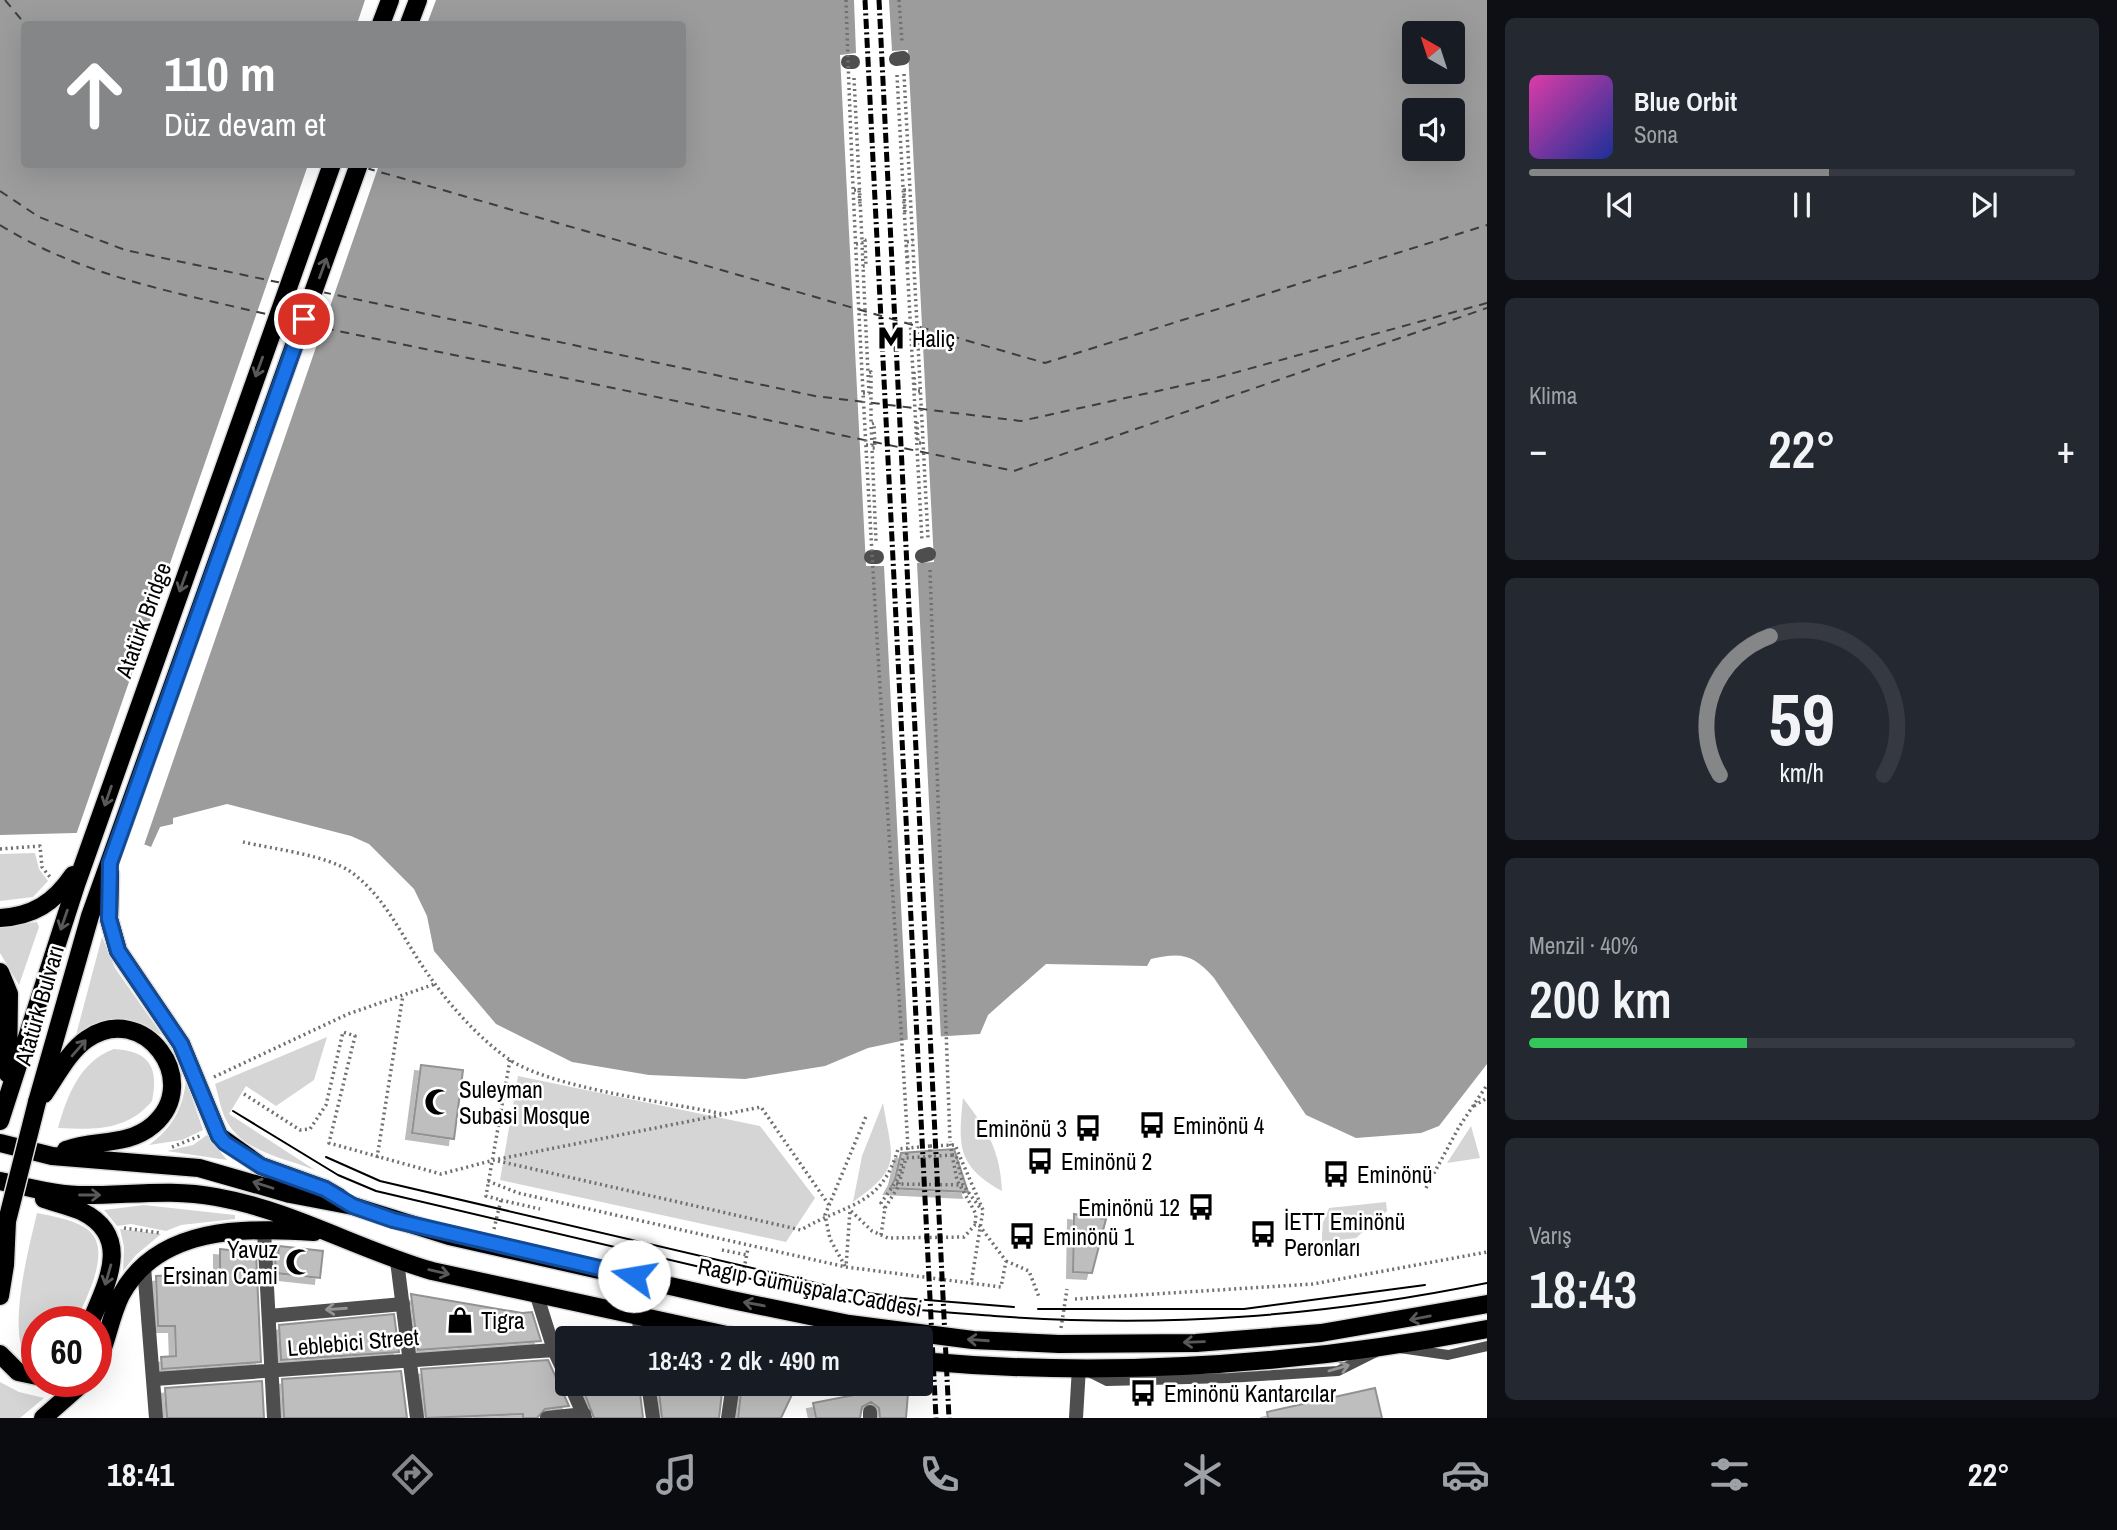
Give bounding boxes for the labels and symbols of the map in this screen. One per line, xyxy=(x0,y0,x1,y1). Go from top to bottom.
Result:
north arrow xyxy=(1402,21,1465,84)
one-way arrow xyxy=(317,258,330,280)
pin xyxy=(274,289,334,349)
metro station icon: Haliç xyxy=(876,323,906,353)
place label: Haliç xyxy=(912,323,955,354)
one-way arrow xyxy=(252,356,265,378)
street label: Atatürk Bridge xyxy=(107,558,178,683)
one-way arrow xyxy=(176,570,188,592)
one-way arrow xyxy=(101,785,113,807)
one-way arrow xyxy=(57,908,69,930)
street label: Atatürk Bulvarı xyxy=(7,941,71,1070)
one-way arrow xyxy=(71,1039,87,1057)
place label: Suleyman Subasi Mosque xyxy=(459,1074,590,1131)
mosque icon: Suleyman Subasi Mosque xyxy=(423,1087,453,1117)
bus stop icon: Eminönü 4 xyxy=(1137,1110,1167,1140)
place label: Eminönü 4 xyxy=(1173,1110,1265,1141)
place label: Eminönü 3 xyxy=(976,1113,1067,1144)
bus stop icon: Eminönü 3 xyxy=(1073,1113,1103,1143)
bus stop icon: Eminönü 2 xyxy=(1025,1146,1055,1176)
place label: Eminönü 2 xyxy=(1061,1146,1152,1177)
bus stop icon: Eminönü xyxy=(1321,1159,1351,1189)
place label: Eminönü xyxy=(1357,1159,1433,1190)
one-way arrow xyxy=(252,1178,274,1190)
one-way arrow xyxy=(79,1188,102,1201)
place label: Eminönü 12 xyxy=(1078,1192,1180,1223)
bus stop icon: Eminönü 12 xyxy=(1186,1192,1216,1222)
place label: İETT Eminönü Peronları xyxy=(1284,1206,1405,1263)
bus stop icon: İETT Eminönü Peronları xyxy=(1248,1219,1278,1249)
bus stop icon: Eminönü 1 xyxy=(1007,1221,1037,1251)
place label: Eminönü 1 xyxy=(1043,1221,1135,1252)
place label: Yavuz Ersinan Cami xyxy=(163,1234,278,1291)
position arrow xyxy=(597,1239,671,1313)
mosque icon: Yavuz Ersinan Cami xyxy=(284,1247,314,1277)
street label: Ragıp Gümüşpala Caddesi xyxy=(695,1250,925,1324)
one-way arrow xyxy=(101,1264,114,1286)
one-way arrow xyxy=(427,1266,450,1279)
one-way arrow xyxy=(743,1297,766,1310)
one-way arrow xyxy=(325,1303,348,1316)
shop icon: Tigra xyxy=(445,1305,475,1335)
place label: Tigra xyxy=(481,1305,525,1336)
speed limit sign: 60 xyxy=(21,1306,112,1397)
one-way arrow xyxy=(1409,1311,1432,1325)
street label: Leblebici Street xyxy=(286,1321,420,1363)
one-way arrow xyxy=(968,1333,990,1346)
one-way arrow xyxy=(1183,1336,1206,1349)
one-way arrow xyxy=(1327,1361,1349,1374)
bus stop icon: Eminönü Kantarcılar xyxy=(1128,1378,1158,1408)
place label: Eminönü Kantarcılar xyxy=(1164,1378,1337,1409)

